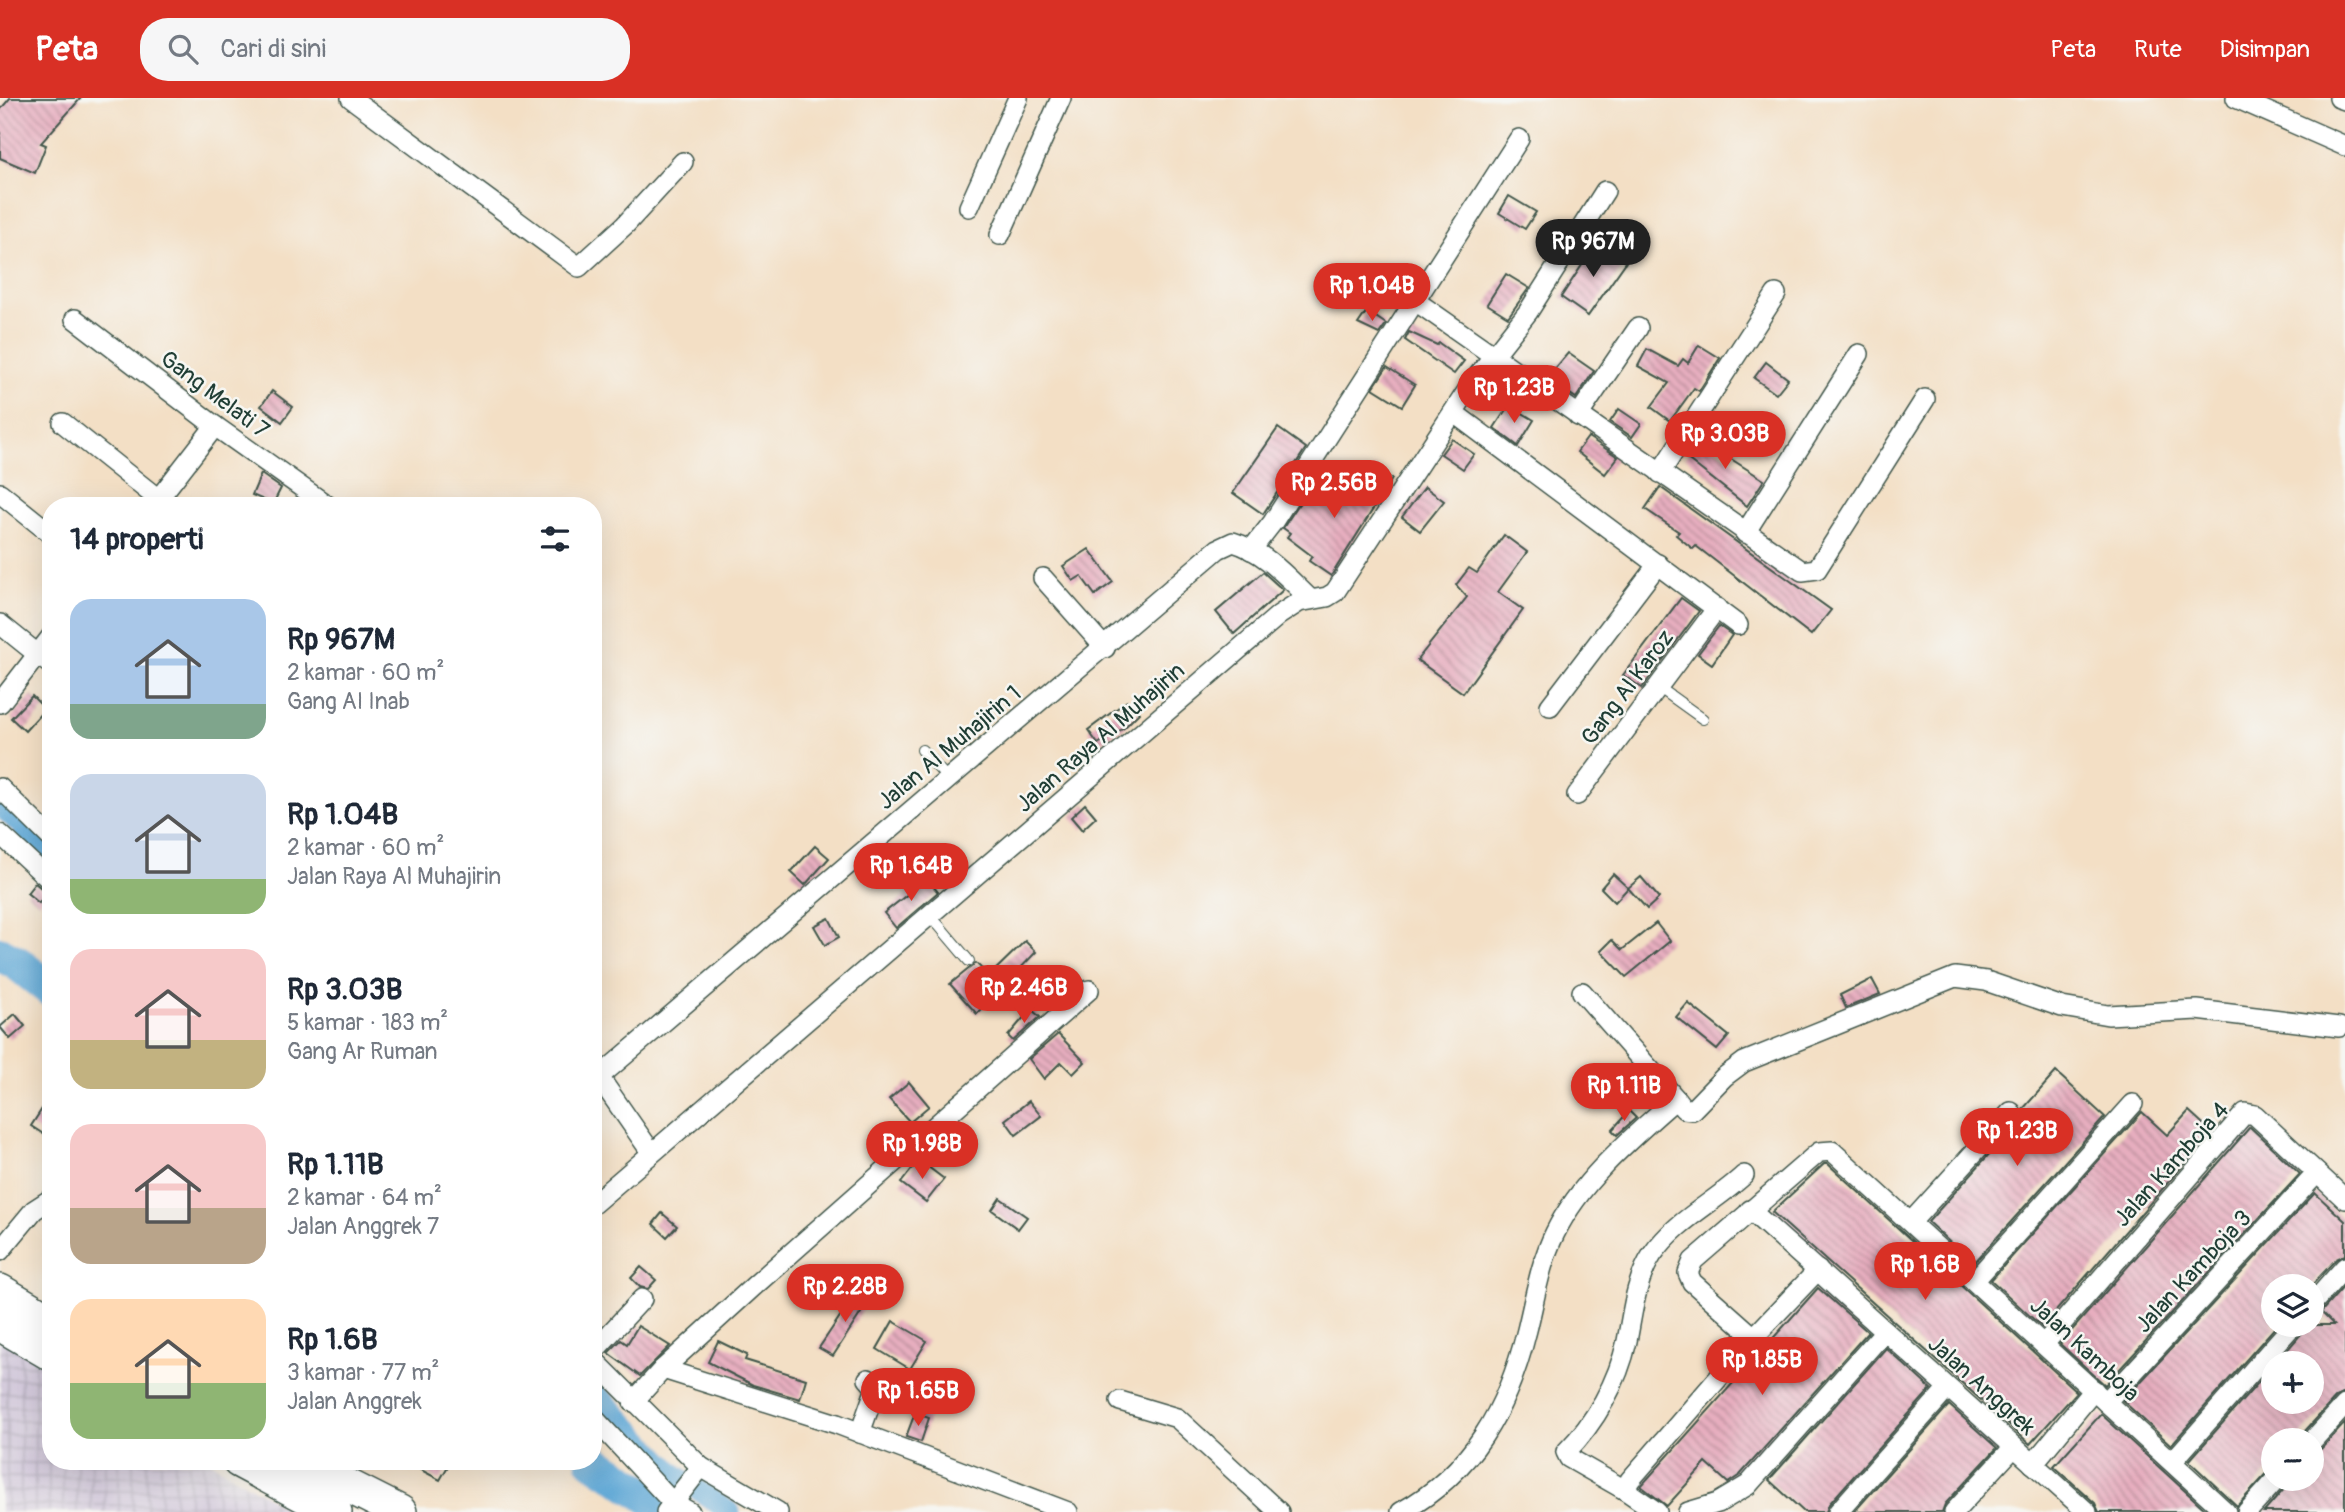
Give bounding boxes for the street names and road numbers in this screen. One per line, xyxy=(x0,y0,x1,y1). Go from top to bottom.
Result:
street label: Gang Melati 7 xyxy=(155,344,275,445)
street label: Gang Al Karoz xyxy=(1575,624,1680,751)
street label: Jalan Raya Al Muhajirin xyxy=(1010,656,1191,819)
street label: Jalan Al Muhajirin 1 xyxy=(872,679,1027,816)
street label: Jalan Kamboja 4 xyxy=(2108,1096,2235,1233)
street label: Jalan Kamboja 3 xyxy=(2129,1204,2258,1339)
street label: Jalan Kamboja xyxy=(2024,1291,2146,1408)
street label: Jalan Anggrek xyxy=(1922,1329,2042,1442)

